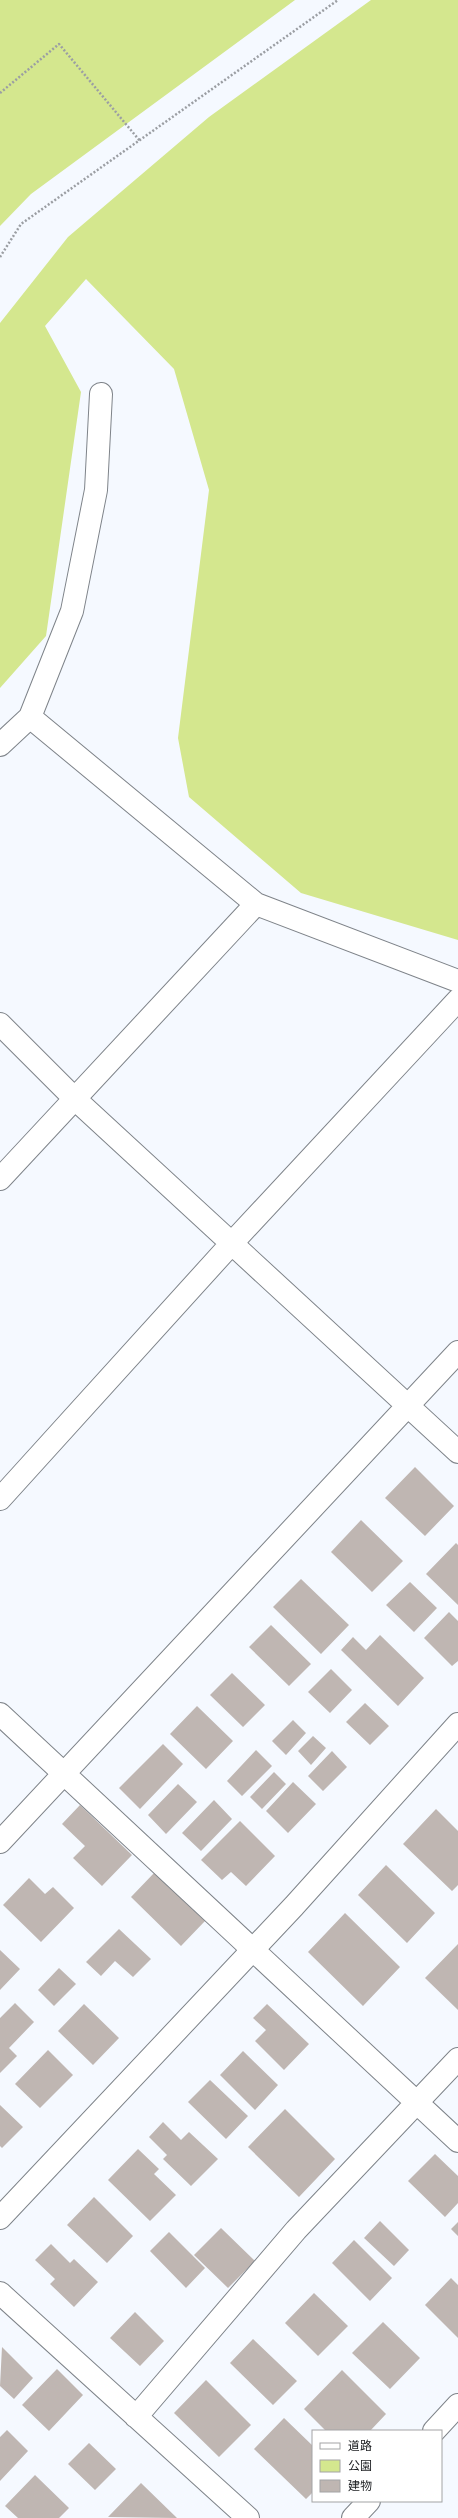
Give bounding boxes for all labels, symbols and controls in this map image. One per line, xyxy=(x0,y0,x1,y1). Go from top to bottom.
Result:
legend xyxy=(312,2430,442,2502)
text: 道路 xyxy=(348,2438,372,2452)
text: 公園 xyxy=(348,2458,372,2472)
text: 建物 xyxy=(348,2478,372,2492)

